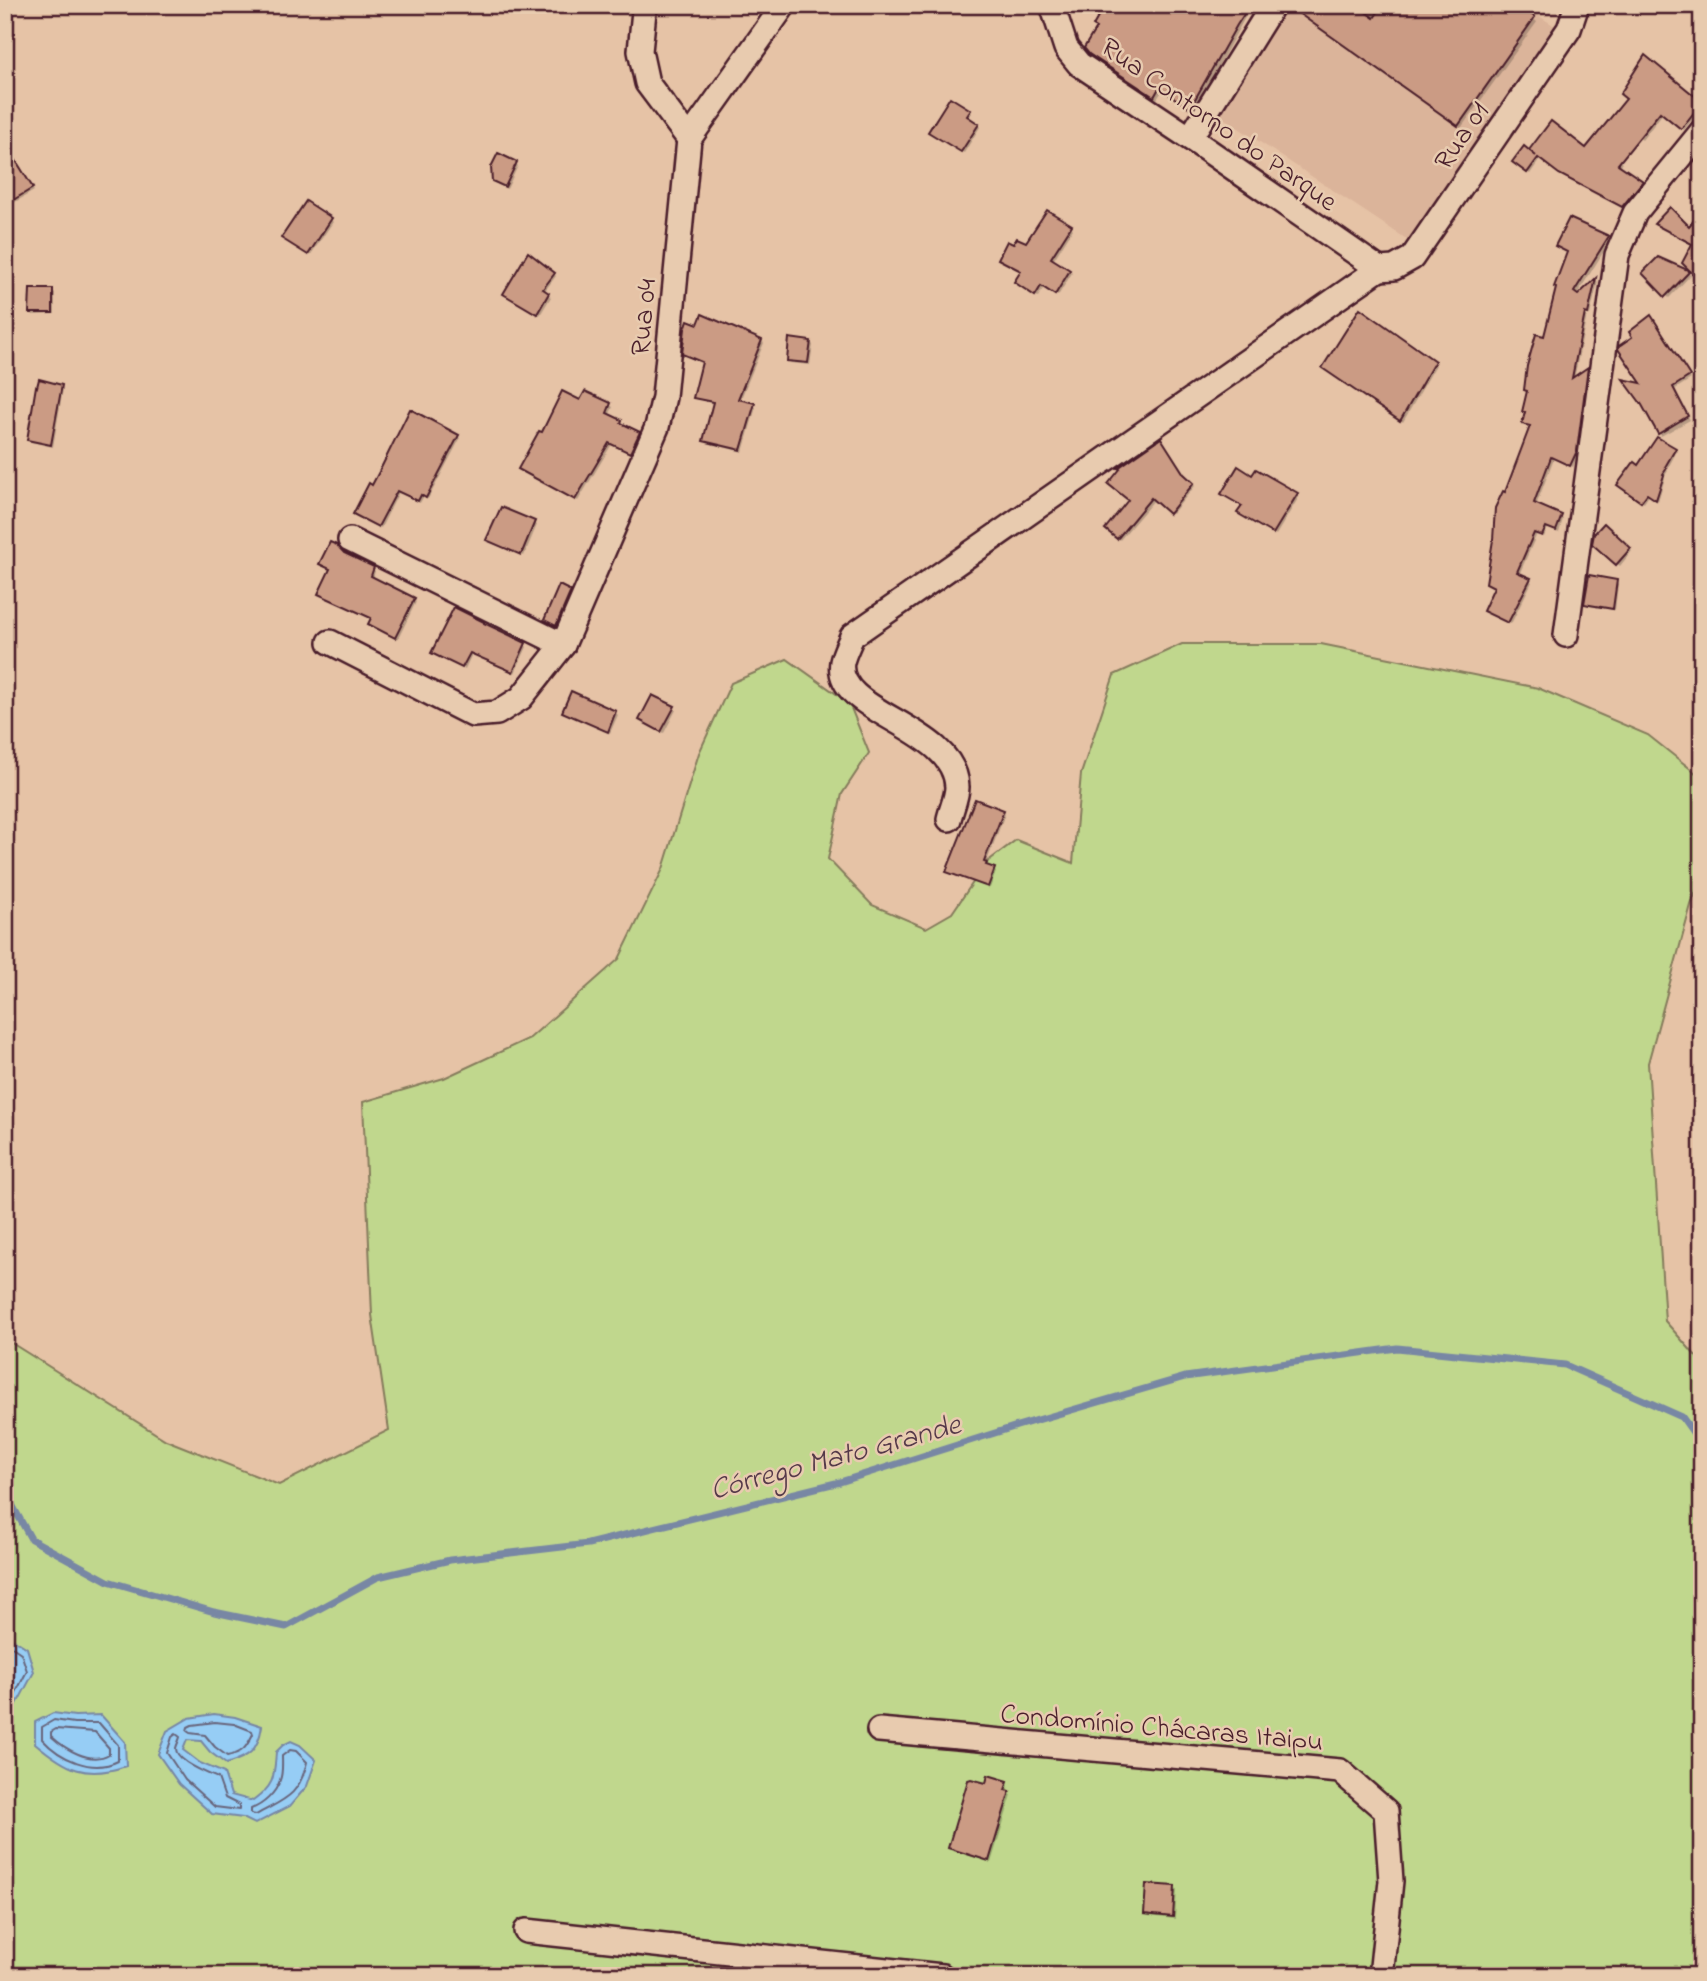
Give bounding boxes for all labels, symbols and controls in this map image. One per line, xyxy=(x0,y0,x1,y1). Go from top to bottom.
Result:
street label: Rua Contorno do Parque xyxy=(1091,28,1345,224)
street label: Rua 01 xyxy=(1425,95,1501,179)
street label: Rua 04 xyxy=(622,277,669,358)
water label: Córrego Mato Grande xyxy=(706,1404,967,1513)
street label: Condomínio Chácaras Itaipu xyxy=(999,1695,1325,1764)

